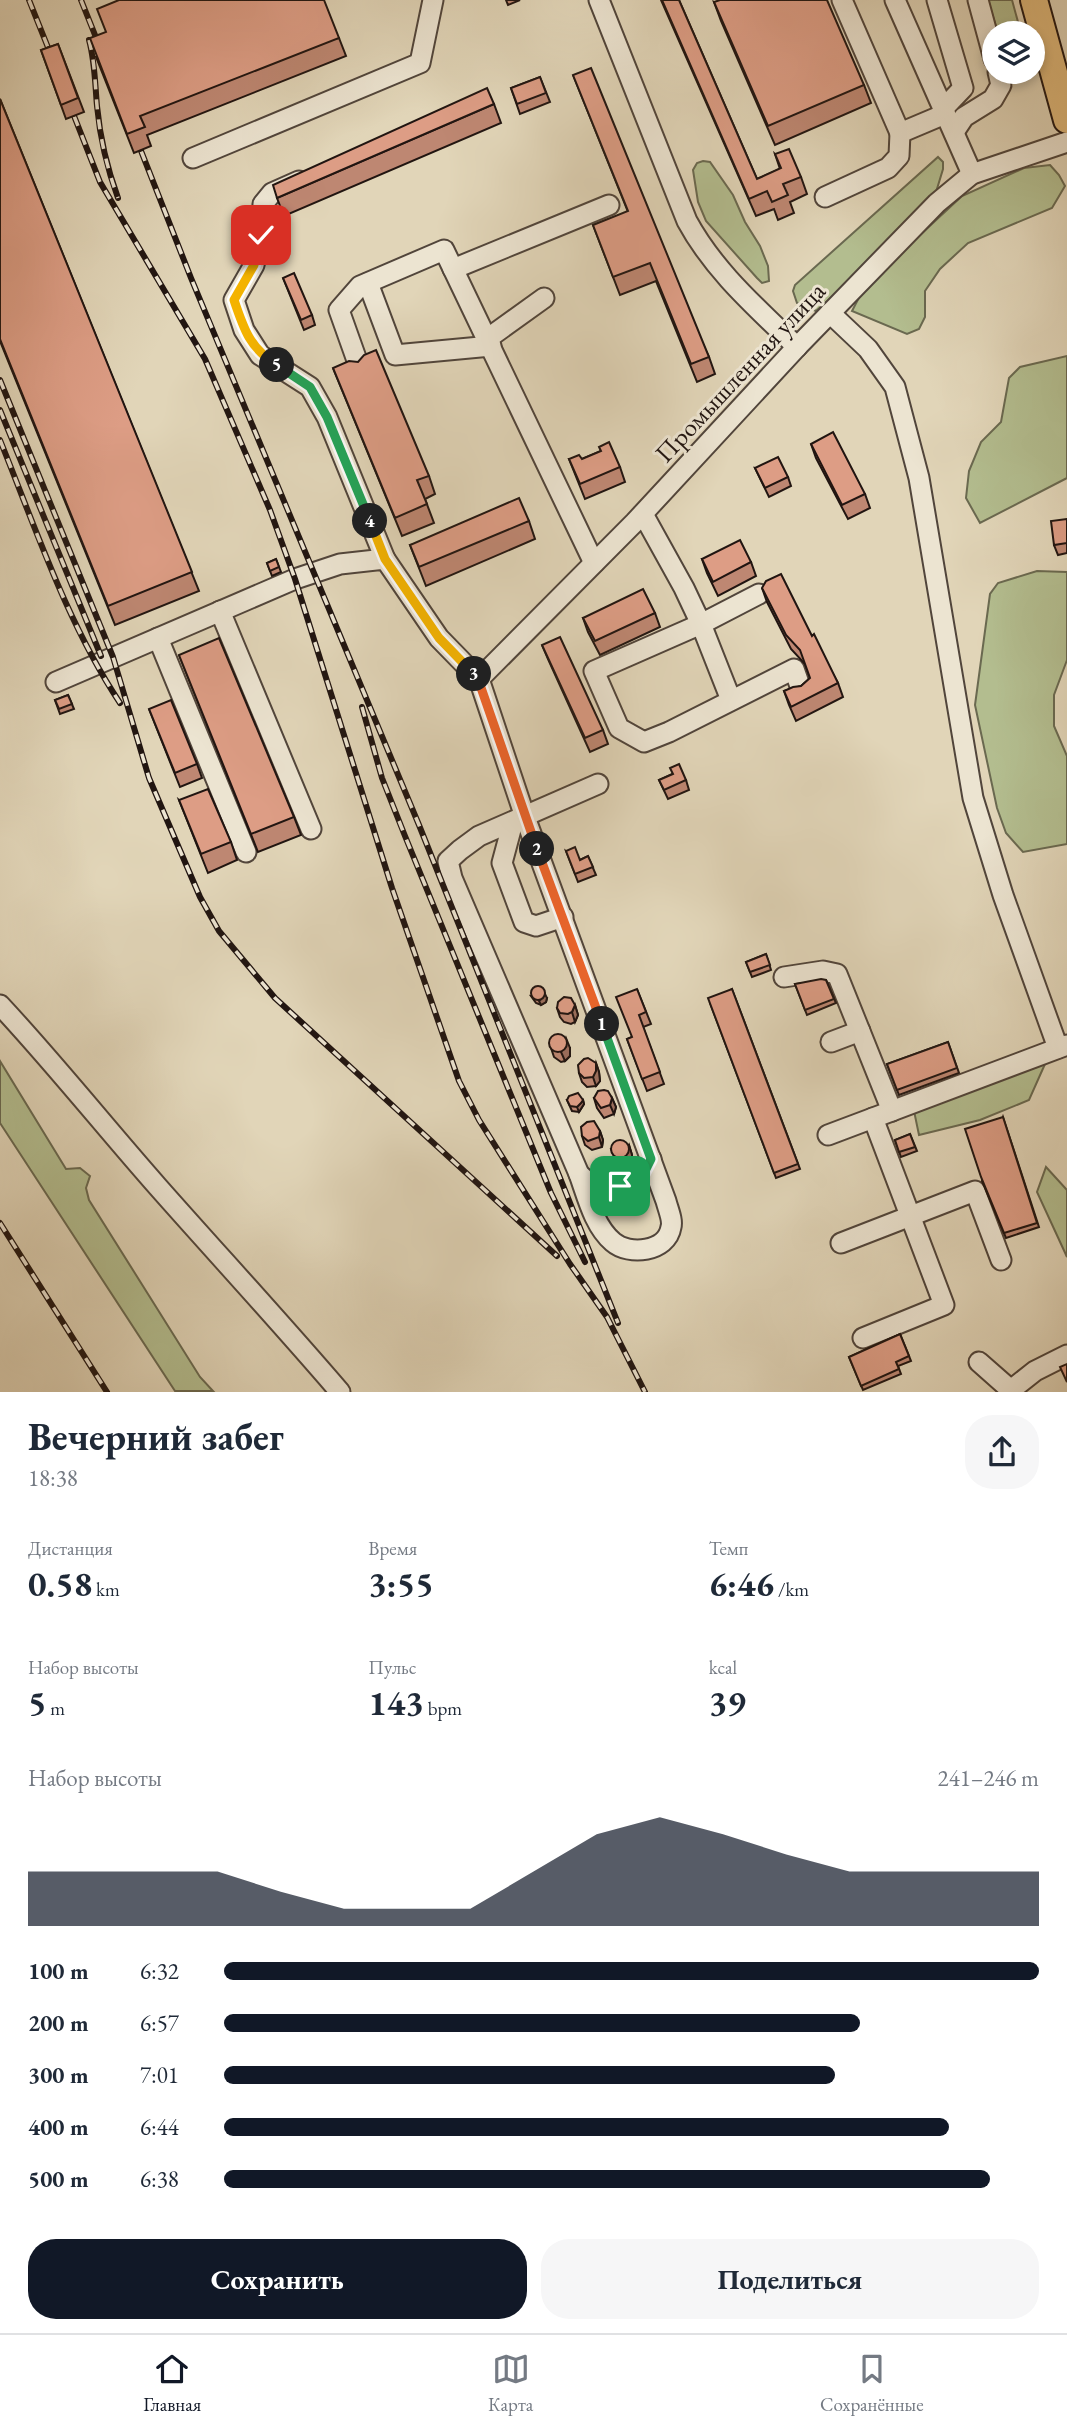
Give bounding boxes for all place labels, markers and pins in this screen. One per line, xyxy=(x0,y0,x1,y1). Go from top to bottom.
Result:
pin xyxy=(231,205,291,265)
pin: 5 xyxy=(260,348,294,382)
pin: 4 xyxy=(352,504,388,538)
pin: 3 xyxy=(456,656,491,692)
pin: 2 xyxy=(520,832,554,866)
pin: 1 xyxy=(584,1006,620,1042)
pin xyxy=(590,1156,650,1216)

